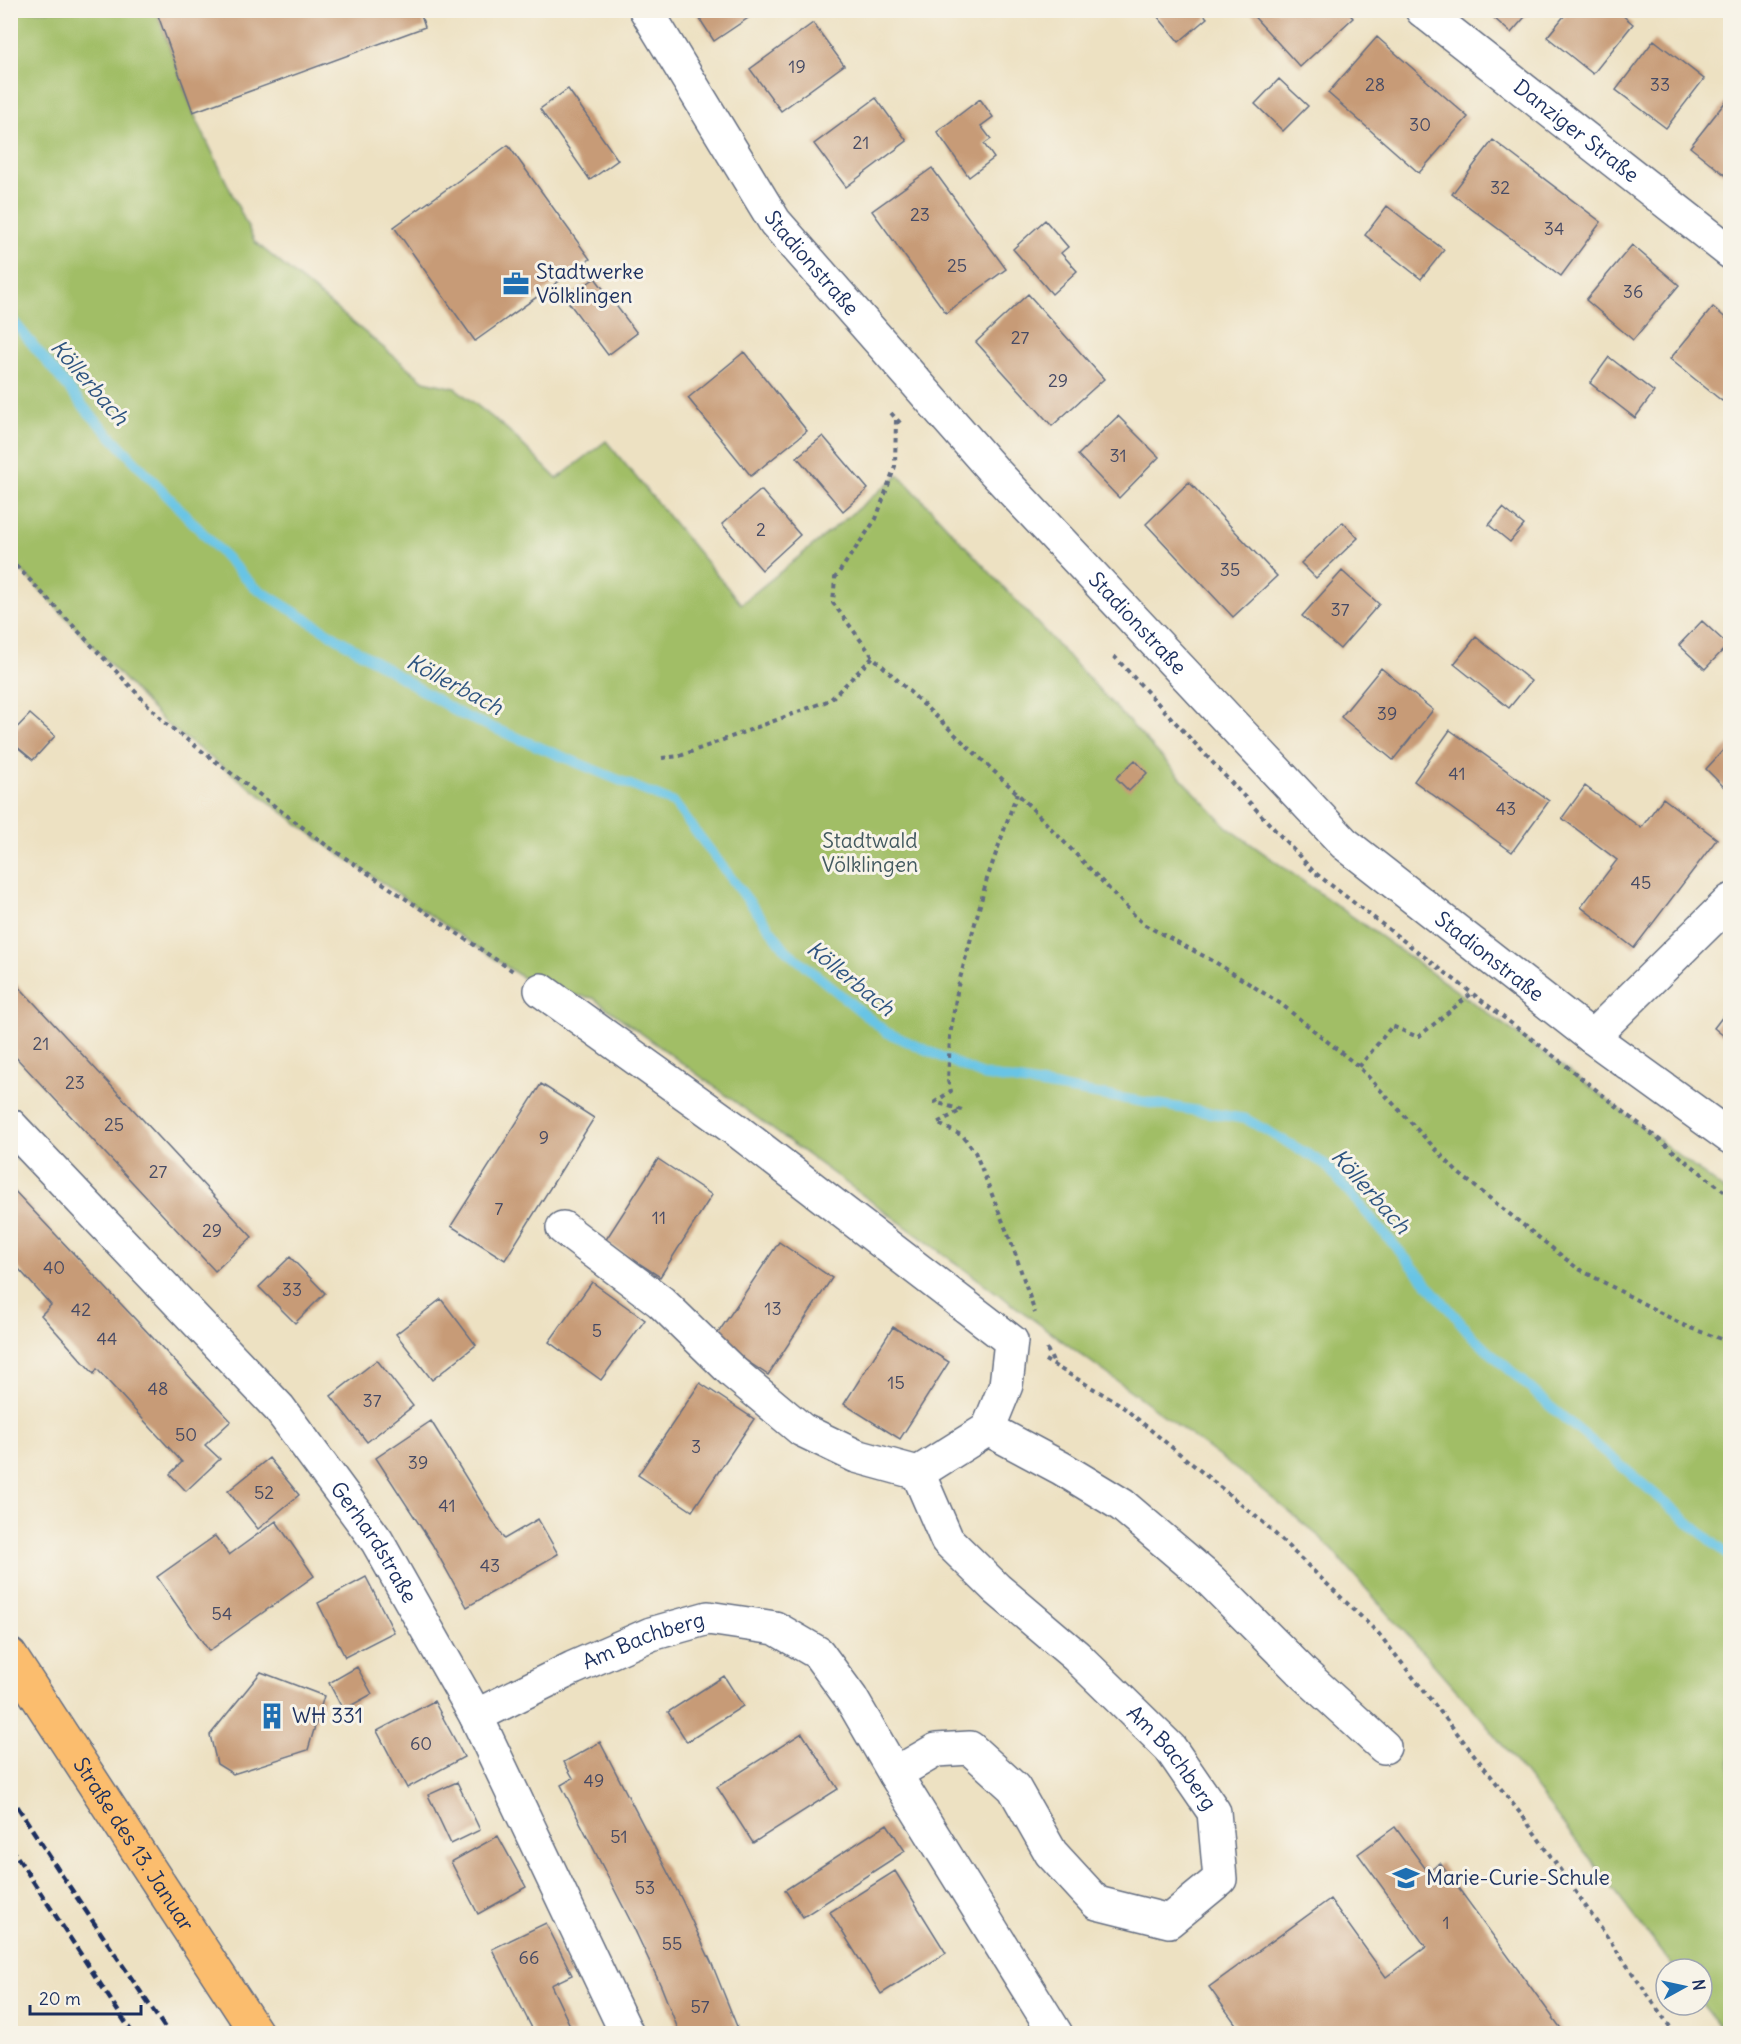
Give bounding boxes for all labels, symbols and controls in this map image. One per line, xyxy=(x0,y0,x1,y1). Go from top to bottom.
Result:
house number: 19 xyxy=(788,55,806,78)
house number: 28 xyxy=(1365,73,1385,96)
street label: Danziger Straße xyxy=(1508,73,1645,188)
house number: 33 xyxy=(1650,73,1670,96)
house number: 30 xyxy=(1409,113,1431,136)
house number: 21 xyxy=(852,131,870,154)
house number: 32 xyxy=(1490,176,1510,199)
house number: 23 xyxy=(910,203,930,226)
street label: Stadionstraße xyxy=(758,206,865,321)
house number: 34 xyxy=(1544,217,1564,240)
house number: 25 xyxy=(947,254,967,277)
place label: Stadtwerke Völklingen xyxy=(536,258,644,309)
office icon: Stadtwerke Völklingen xyxy=(501,269,531,299)
house number: 36 xyxy=(1623,280,1643,303)
house number: 27 xyxy=(1011,326,1030,349)
water label: Köllerbach xyxy=(45,333,136,432)
house number: 29 xyxy=(1048,369,1068,392)
house number: 31 xyxy=(1109,444,1127,467)
house number: 2 xyxy=(756,518,766,541)
house number: 35 xyxy=(1220,558,1240,581)
street label: Stadionstraße xyxy=(1083,566,1192,680)
house number: 37 xyxy=(1330,598,1350,621)
water label: Köllerbach xyxy=(402,647,509,722)
house number: 39 xyxy=(1377,702,1397,725)
house number: 41 xyxy=(1448,762,1466,785)
house number: 43 xyxy=(1496,797,1516,820)
park label: Stadtwald Völklingen xyxy=(822,827,918,878)
house number: 45 xyxy=(1631,871,1651,894)
street label: Stadionstraße xyxy=(1430,905,1550,1007)
water label: Köllerbach xyxy=(801,934,902,1023)
house number: 21 xyxy=(32,1032,50,1055)
house number: 23 xyxy=(65,1071,85,1094)
house number: 25 xyxy=(104,1113,124,1136)
house number: 9 xyxy=(539,1126,549,1149)
water label: Köllerbach xyxy=(1325,1143,1417,1240)
house number: 27 xyxy=(149,1160,168,1183)
house number: 7 xyxy=(495,1197,504,1220)
house number: 11 xyxy=(652,1206,666,1229)
house number: 29 xyxy=(202,1219,222,1242)
house number: 40 xyxy=(43,1256,65,1279)
house number: 33 xyxy=(282,1278,302,1301)
house number: 13 xyxy=(764,1297,782,1320)
house number: 42 xyxy=(71,1298,91,1321)
house number: 5 xyxy=(592,1319,602,1342)
house number: 44 xyxy=(97,1327,117,1350)
house number: 15 xyxy=(887,1371,905,1394)
house number: 48 xyxy=(148,1377,168,1400)
house number: 37 xyxy=(362,1389,382,1412)
house number: 50 xyxy=(175,1423,197,1446)
house number: 3 xyxy=(691,1435,701,1458)
house number: 39 xyxy=(408,1451,428,1474)
street label: Gerhardstraße xyxy=(325,1476,423,1608)
house number: 52 xyxy=(254,1481,274,1504)
house number: 41 xyxy=(438,1494,456,1517)
house number: 43 xyxy=(480,1554,500,1577)
house number: 54 xyxy=(212,1602,232,1625)
street label: Am Bachberg xyxy=(578,1606,707,1675)
street label: Am Bachberg xyxy=(1121,1699,1223,1815)
building icon: WH 331 xyxy=(257,1701,287,1731)
place label: WH 331 xyxy=(292,1702,363,1729)
house number: 60 xyxy=(410,1732,432,1755)
street label: Straße des 13. Januar xyxy=(67,1752,200,1936)
house number: 49 xyxy=(584,1769,604,1792)
house number: 51 xyxy=(610,1825,628,1848)
school or university icon: Marie-Curie-Schule xyxy=(1391,1863,1421,1893)
place label: Marie-Curie-Schule xyxy=(1426,1864,1610,1891)
house number: 53 xyxy=(635,1876,655,1899)
house number: 1 xyxy=(1442,1911,1450,1934)
house number: 55 xyxy=(662,1932,682,1955)
house number: 66 xyxy=(519,1946,539,1969)
north arrow xyxy=(1654,1957,1714,2017)
scale bar xyxy=(30,1978,141,2016)
text: N xyxy=(1688,1978,1710,1992)
text: 20 m xyxy=(39,1987,81,2010)
house number: 57 xyxy=(690,1995,710,2018)

